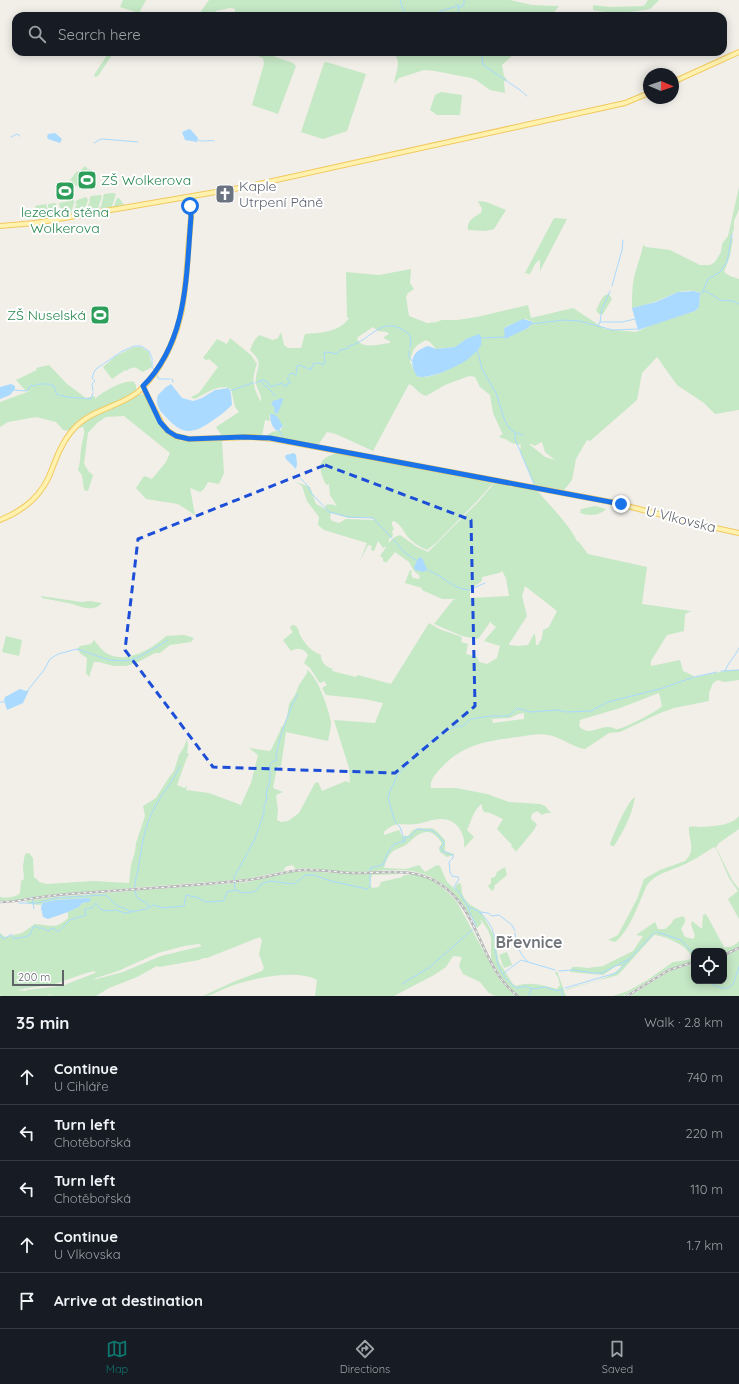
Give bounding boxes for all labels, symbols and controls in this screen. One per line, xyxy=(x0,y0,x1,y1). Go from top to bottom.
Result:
search box xyxy=(12,12,727,56)
icon: search xyxy=(26,23,48,45)
text: Search here xyxy=(58,25,141,44)
north arrow xyxy=(643,68,679,104)
sports icon: ZŠ Wolkerova xyxy=(76,169,98,191)
place label: ZŠ Wolkerova xyxy=(101,171,191,189)
place label: Kaple Utrpení Páně xyxy=(239,177,323,211)
sports icon: lezecká stěna Wolkerova xyxy=(54,180,76,202)
church icon: Kaple Utrpení Páně xyxy=(214,183,236,205)
route start xyxy=(181,197,199,215)
place label: lezecká stěna Wolkerova xyxy=(21,203,109,237)
sports icon: ZŠ Nuselská xyxy=(89,304,111,326)
place label: ZŠ Nuselská xyxy=(7,306,86,324)
route end xyxy=(612,495,630,513)
street label: U Vlkovska xyxy=(644,502,718,536)
district label: Břevnice xyxy=(496,932,562,952)
map controls xyxy=(691,948,727,984)
button: locate xyxy=(691,948,727,984)
scale bar xyxy=(12,968,64,987)
text: 200 m xyxy=(18,970,50,984)
text: 35 min xyxy=(16,1012,70,1033)
text: Walk · 2.8 km xyxy=(644,1014,723,1030)
text: Continue xyxy=(54,1059,118,1078)
icon: ahead xyxy=(16,1066,38,1088)
text: 740 m xyxy=(687,1069,723,1085)
text: U Cihláře xyxy=(54,1078,109,1094)
text: Turn left xyxy=(54,1115,116,1134)
icon: left xyxy=(16,1122,38,1144)
text: 220 m xyxy=(685,1125,723,1141)
text: Chotěbořská xyxy=(54,1134,131,1150)
text: Turn left xyxy=(54,1171,116,1190)
icon: left xyxy=(16,1178,38,1200)
text: 110 m xyxy=(690,1181,723,1197)
text: Chotěbořská xyxy=(54,1190,131,1206)
text: Continue xyxy=(54,1227,118,1246)
icon: ahead xyxy=(16,1234,38,1256)
text: 1.7 km xyxy=(687,1237,723,1253)
text: U Vlkovska xyxy=(54,1246,121,1262)
icon: arrive xyxy=(16,1290,38,1312)
text: Arrive at destination xyxy=(54,1291,203,1310)
tab: Map xyxy=(106,1338,128,1376)
tab: Directions xyxy=(340,1338,390,1376)
tab: Saved xyxy=(602,1338,633,1376)

